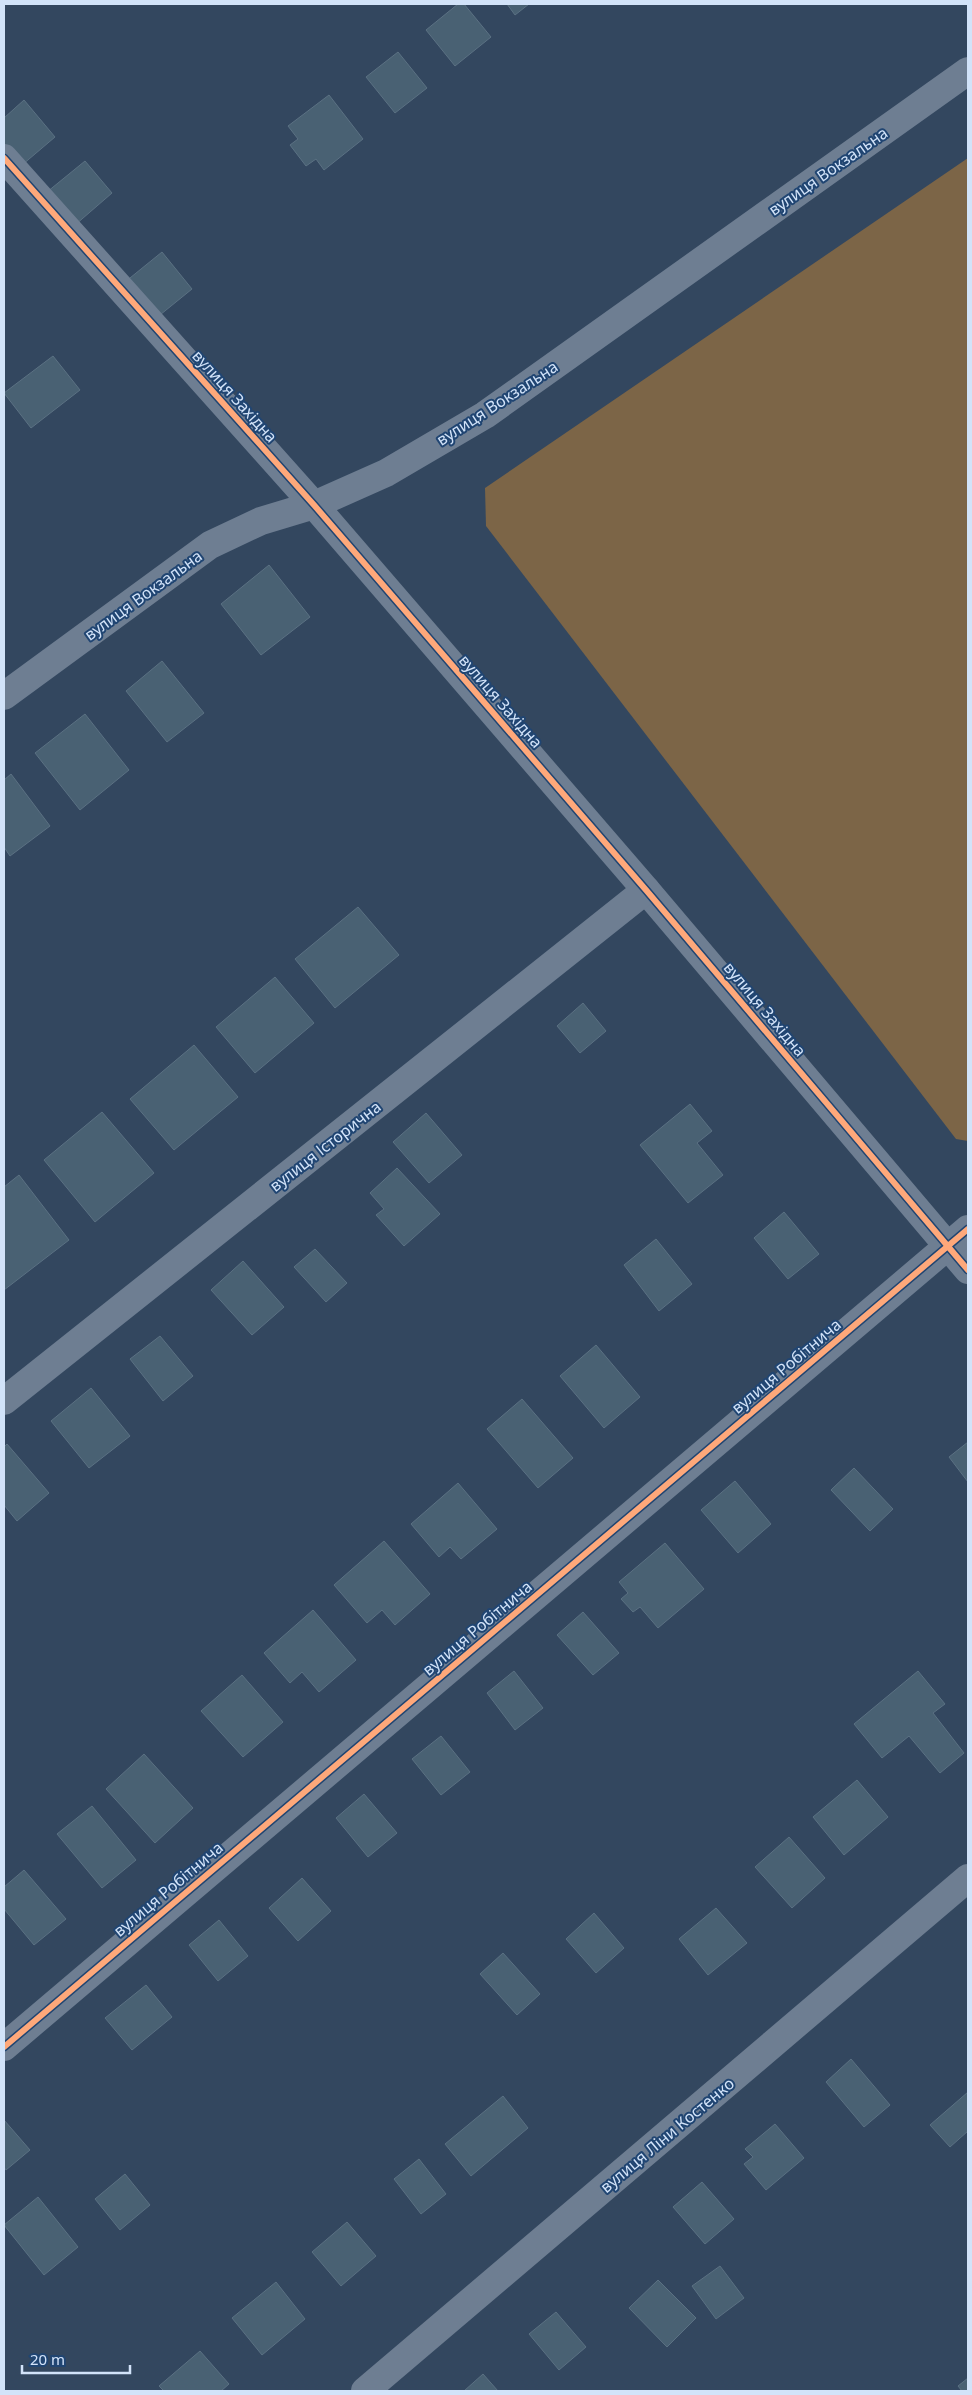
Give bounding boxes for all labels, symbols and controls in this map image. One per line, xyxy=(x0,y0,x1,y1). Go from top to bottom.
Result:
street label: вулиця Вокзальна xyxy=(764,122,892,220)
street label: вулиця Західна xyxy=(188,345,282,447)
street label: вулиця Вокзальна xyxy=(432,355,562,451)
street label: вулиця Вокзальна xyxy=(80,545,206,645)
street label: вулиця Західна xyxy=(454,650,548,752)
street label: вулиця Західна xyxy=(719,957,811,1061)
street label: вулиця Історична xyxy=(265,1096,385,1196)
street label: вулиця Робітнича xyxy=(726,1314,846,1418)
street label: вулиця Робітнича xyxy=(417,1576,537,1680)
street label: вулиця Робітнича xyxy=(108,1837,228,1941)
street label: вулиця Ліни Костенко xyxy=(595,2072,739,2198)
scale bar xyxy=(22,2342,130,2374)
text: 20 m xyxy=(30,2349,65,2369)

